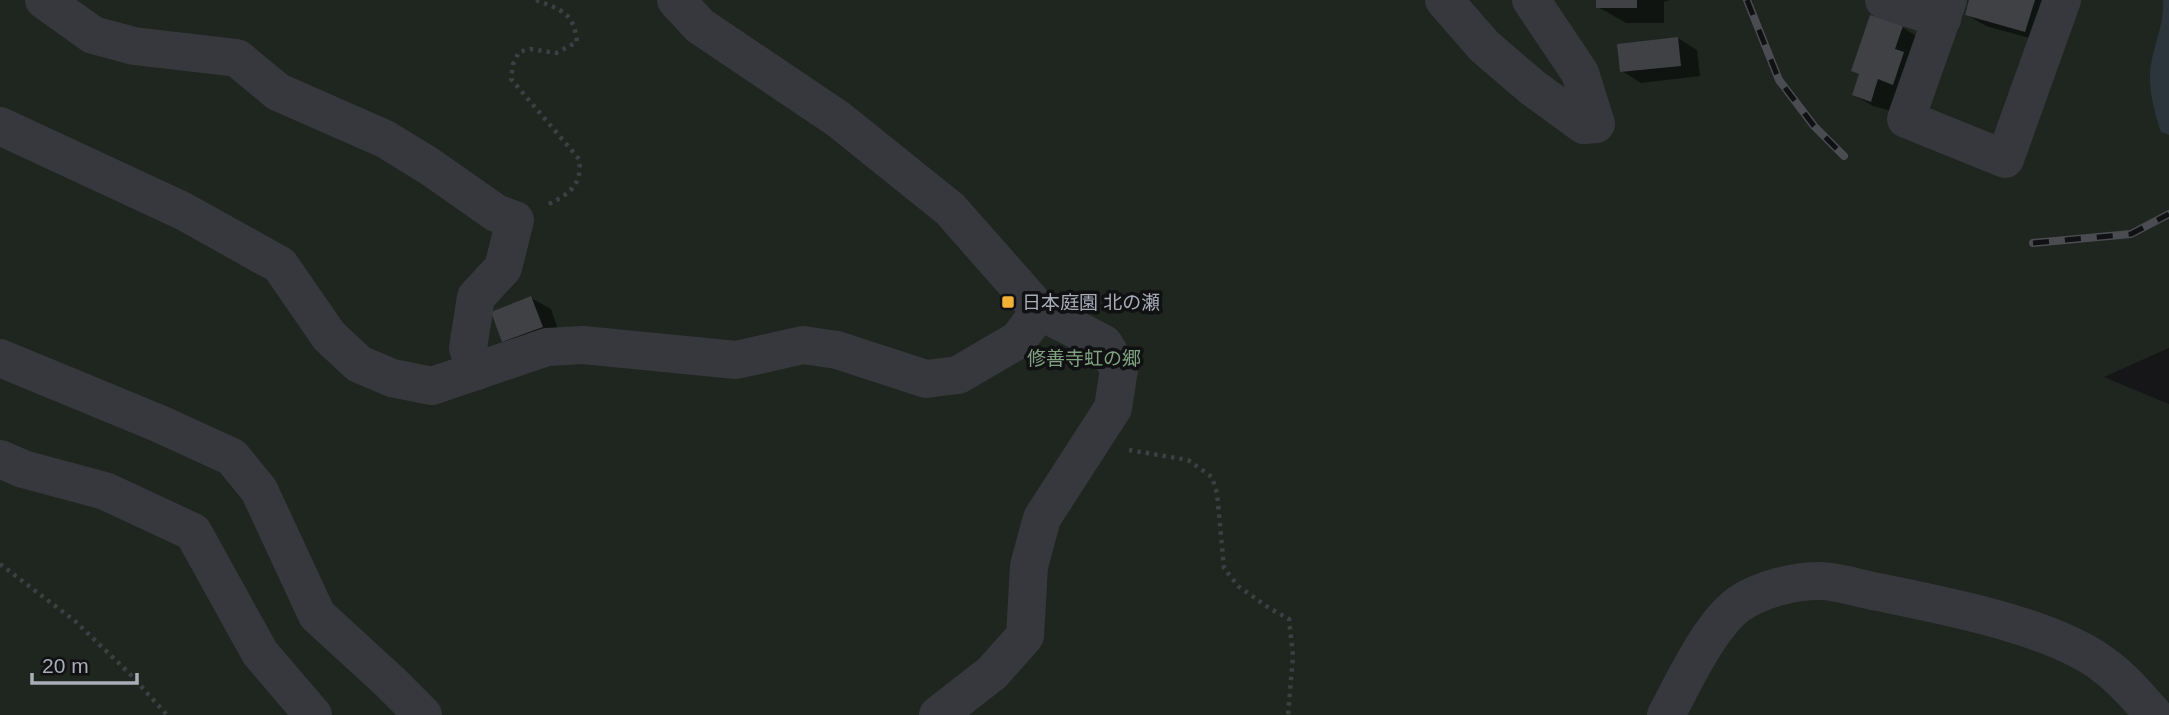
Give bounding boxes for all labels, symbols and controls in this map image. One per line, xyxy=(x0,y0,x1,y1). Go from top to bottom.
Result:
place label: 日本庭園 北の瀬 xyxy=(1022,292,1160,313)
marker: 日本庭園 北の瀬 xyxy=(1000,294,1016,310)
park label: 修善寺虹の郷 xyxy=(1027,348,1141,369)
scale bar xyxy=(32,642,136,686)
text: 20 m xyxy=(42,654,89,677)

